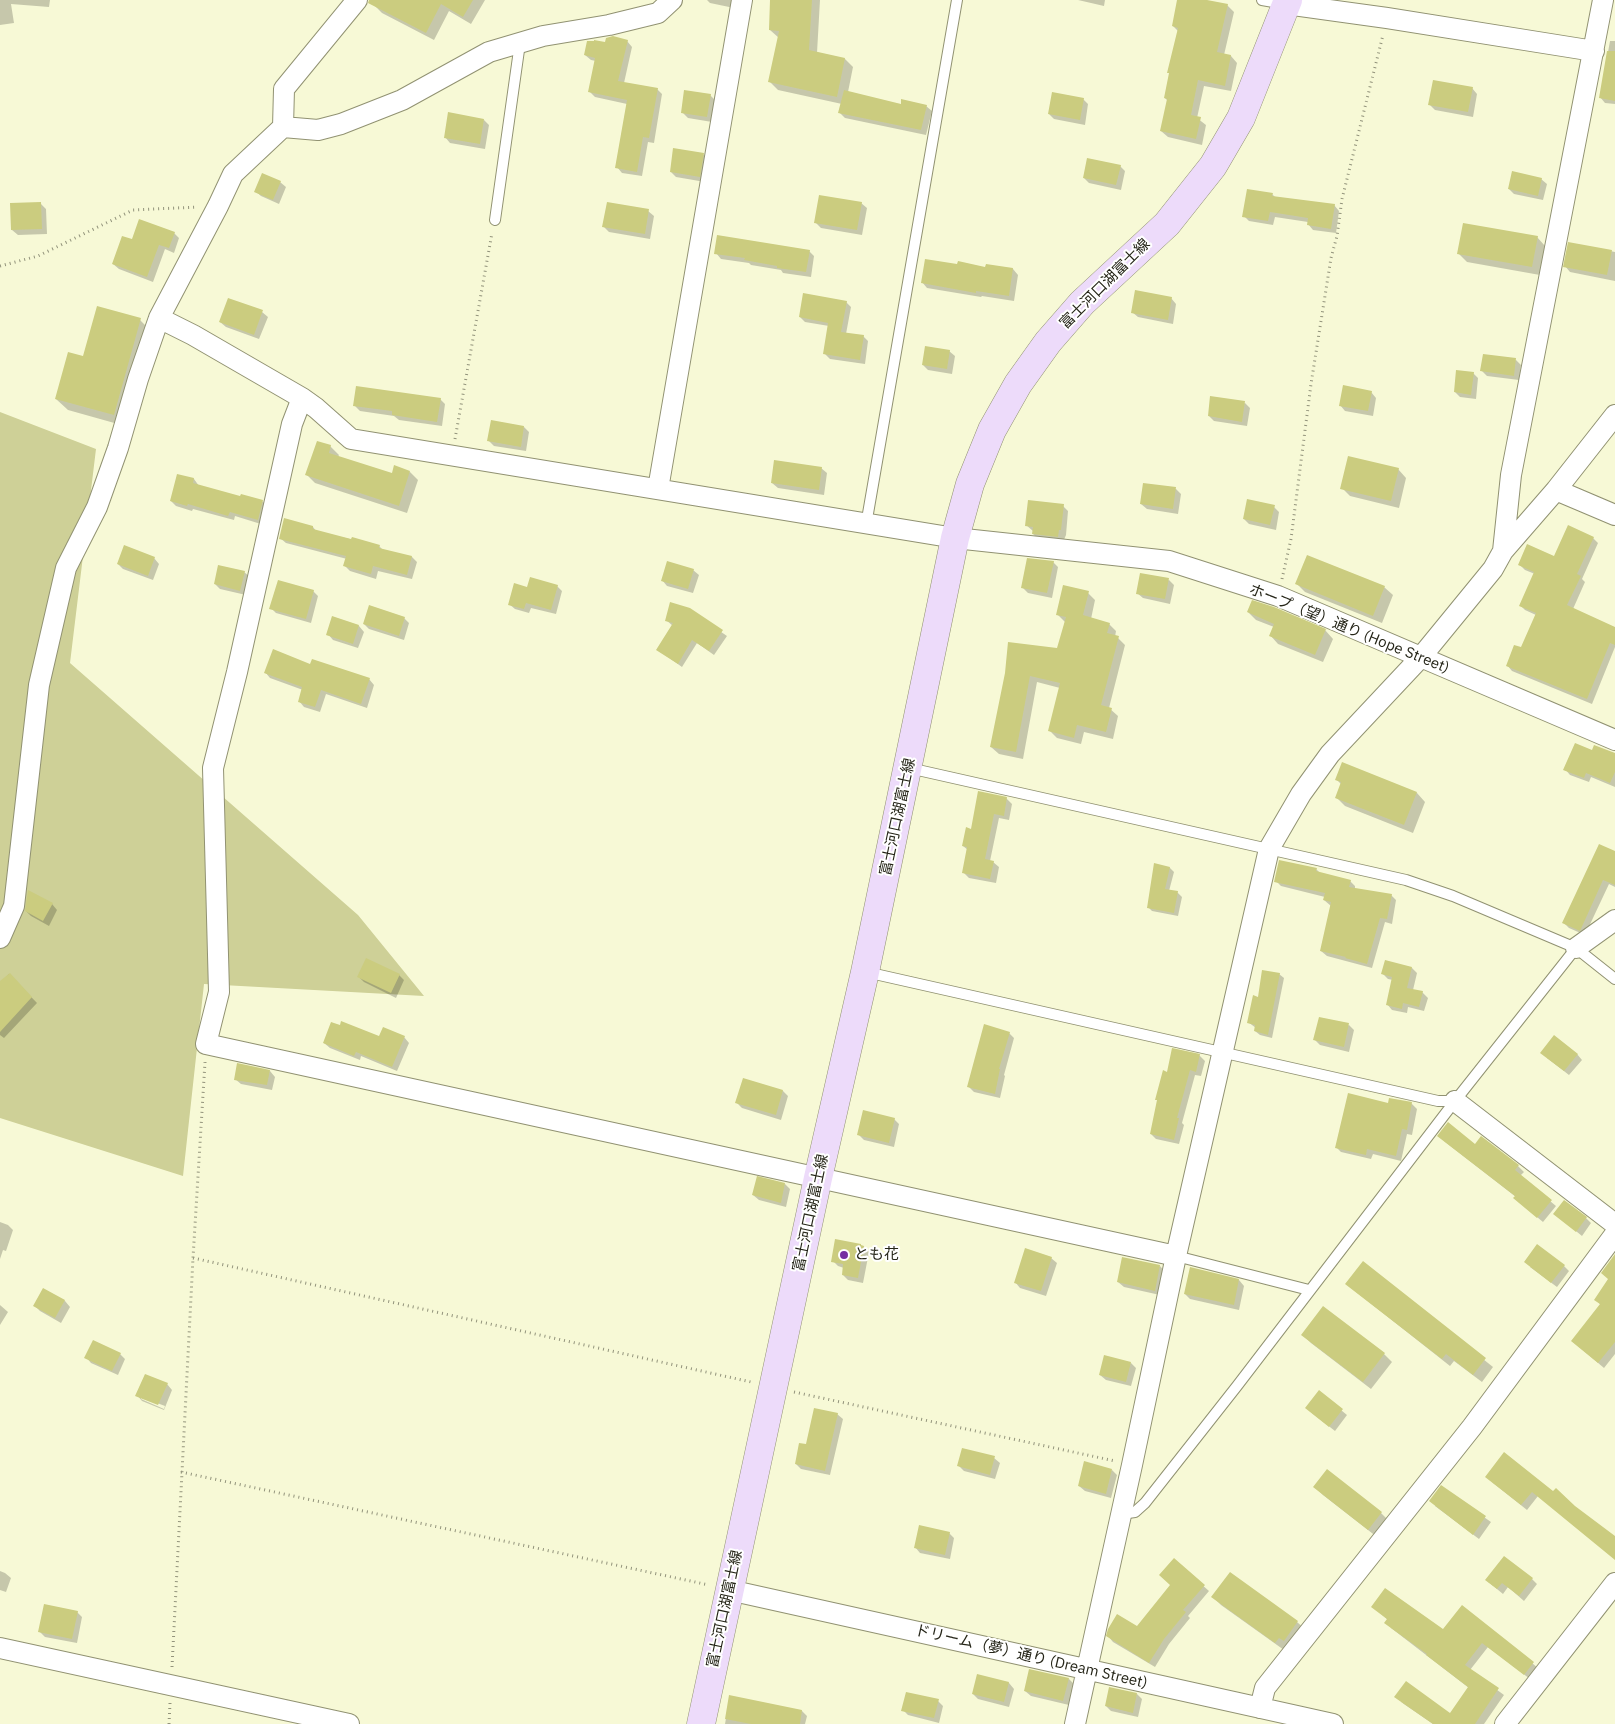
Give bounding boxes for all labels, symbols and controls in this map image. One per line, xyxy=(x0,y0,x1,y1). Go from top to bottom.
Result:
street label: 富士河口湖富士線 xyxy=(1056,235,1154,333)
street label: ホープ（望）通り (Hope Street) xyxy=(1246,581,1452,677)
street label: 富士河口湖富士線 xyxy=(877,756,919,878)
street label: 富士河口湖富士線 xyxy=(790,1152,832,1274)
place label: とも花 xyxy=(854,1246,899,1264)
marker: とも花 xyxy=(838,1249,850,1261)
street label: 富士河口湖富士線 xyxy=(704,1548,746,1670)
street label: ドリーム（夢）通り (Dream Street) xyxy=(913,1621,1149,1693)

